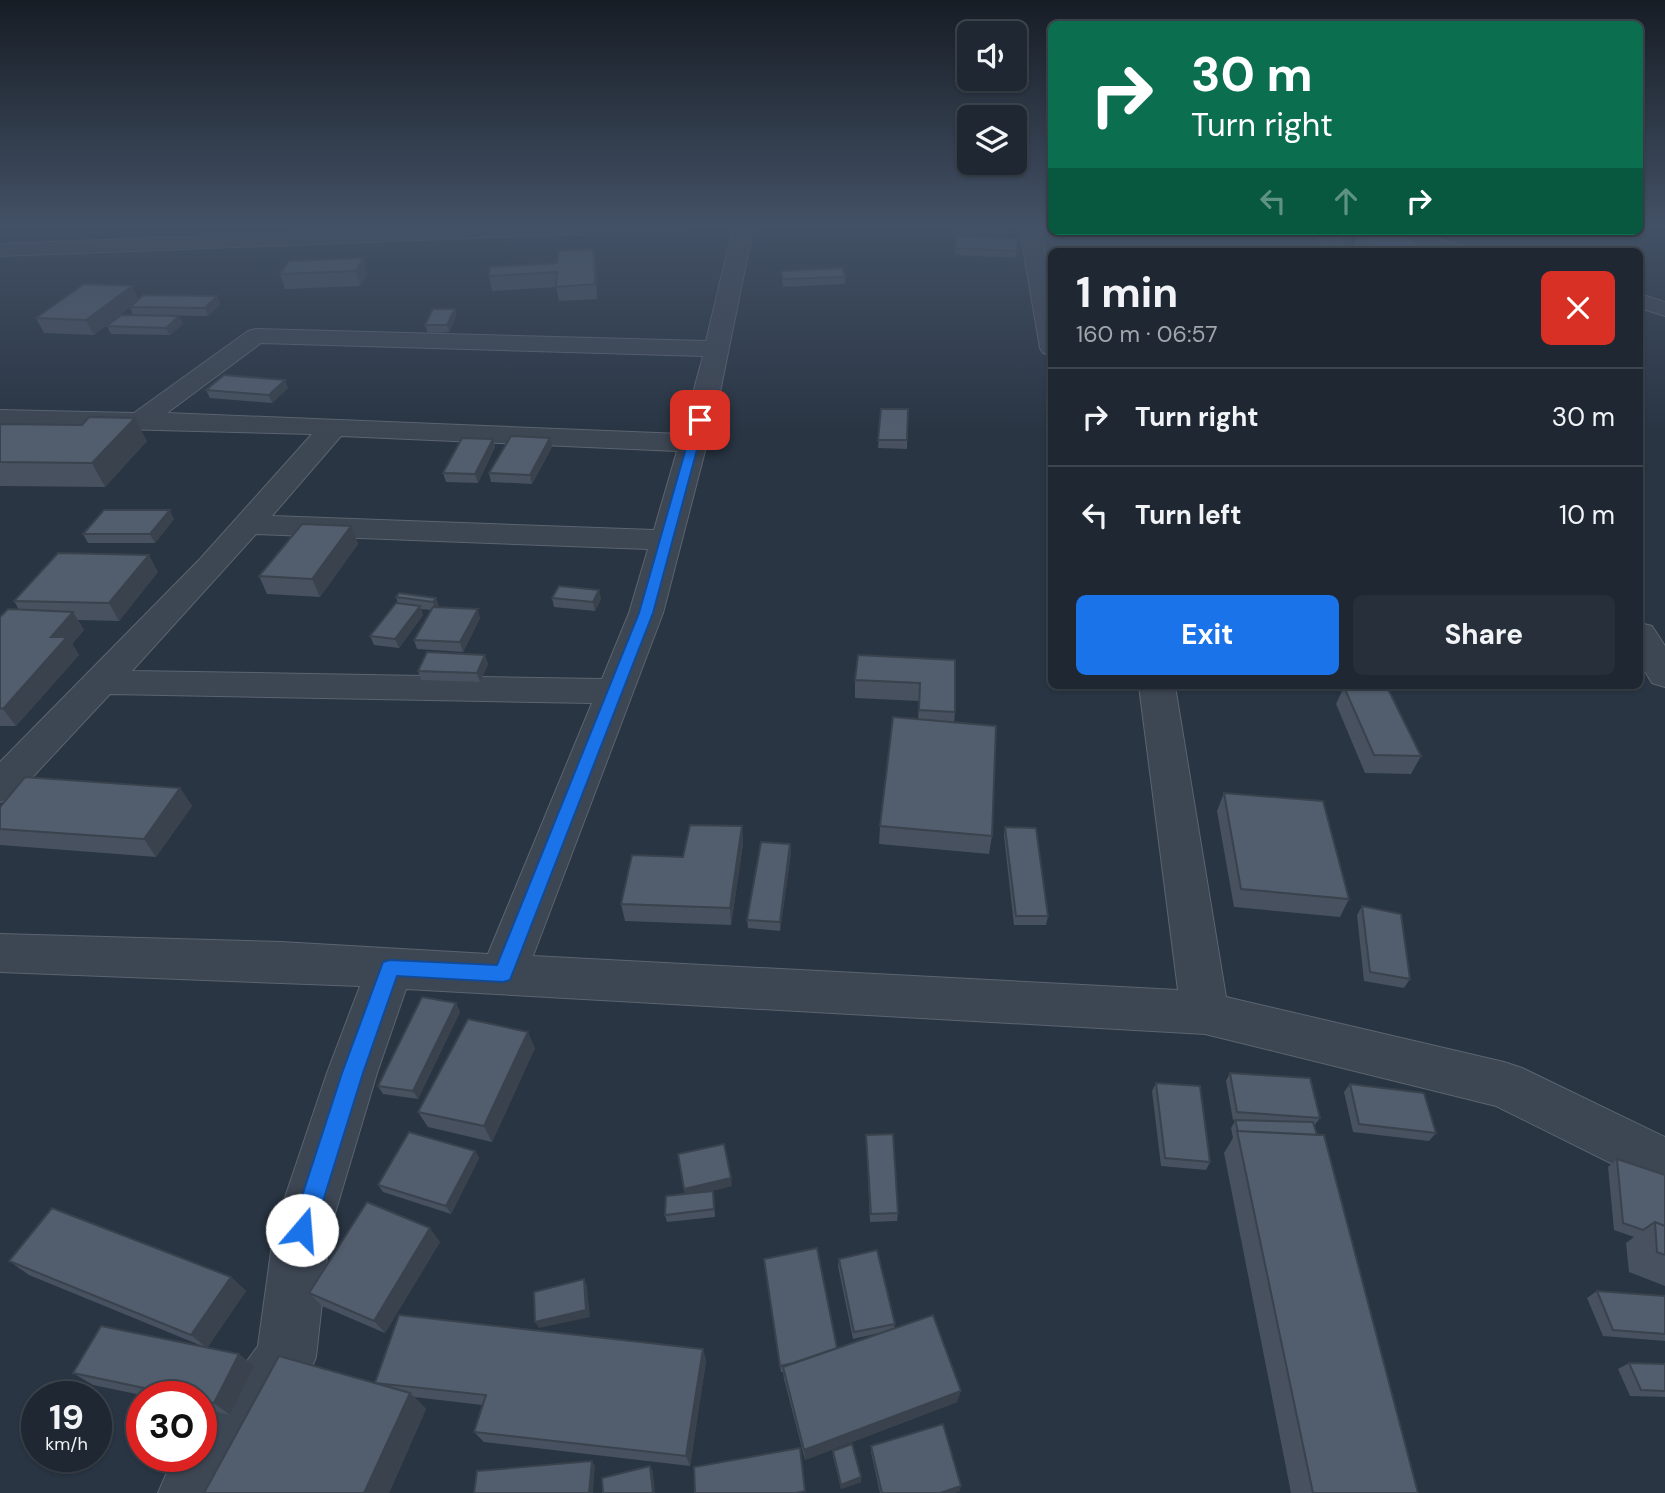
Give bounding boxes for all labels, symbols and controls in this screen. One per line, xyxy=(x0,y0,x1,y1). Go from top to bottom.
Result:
map controls xyxy=(957,21,1027,175)
button: sound xyxy=(957,21,1027,91)
text: 30 m xyxy=(1191,42,1313,106)
icon: right xyxy=(1076,49,1167,140)
text: Turn right xyxy=(1191,104,1333,146)
button: layers xyxy=(957,105,1027,175)
icon: left xyxy=(1254,182,1292,220)
icon: ahead xyxy=(1327,182,1365,220)
icon: right xyxy=(1400,182,1438,220)
text: 1 min xyxy=(1076,265,1178,320)
button: close xyxy=(1541,271,1615,345)
text: 160 m · 06:57 xyxy=(1076,319,1218,349)
pin xyxy=(670,390,730,450)
icon: right xyxy=(1076,398,1114,436)
text: Turn right xyxy=(1135,400,1259,434)
text: 30 m xyxy=(1552,400,1615,434)
icon: arrive xyxy=(681,401,719,439)
icon: left xyxy=(1076,496,1114,534)
text: Turn left xyxy=(1135,498,1242,532)
text: 10 m xyxy=(1559,498,1615,532)
button: Exit xyxy=(1076,595,1339,675)
button: Share xyxy=(1353,595,1615,675)
position arrow xyxy=(265,1193,339,1267)
speed limit sign: 30 xyxy=(126,1381,217,1472)
text: 19 xyxy=(49,1394,84,1440)
text: km/h xyxy=(45,1432,88,1456)

